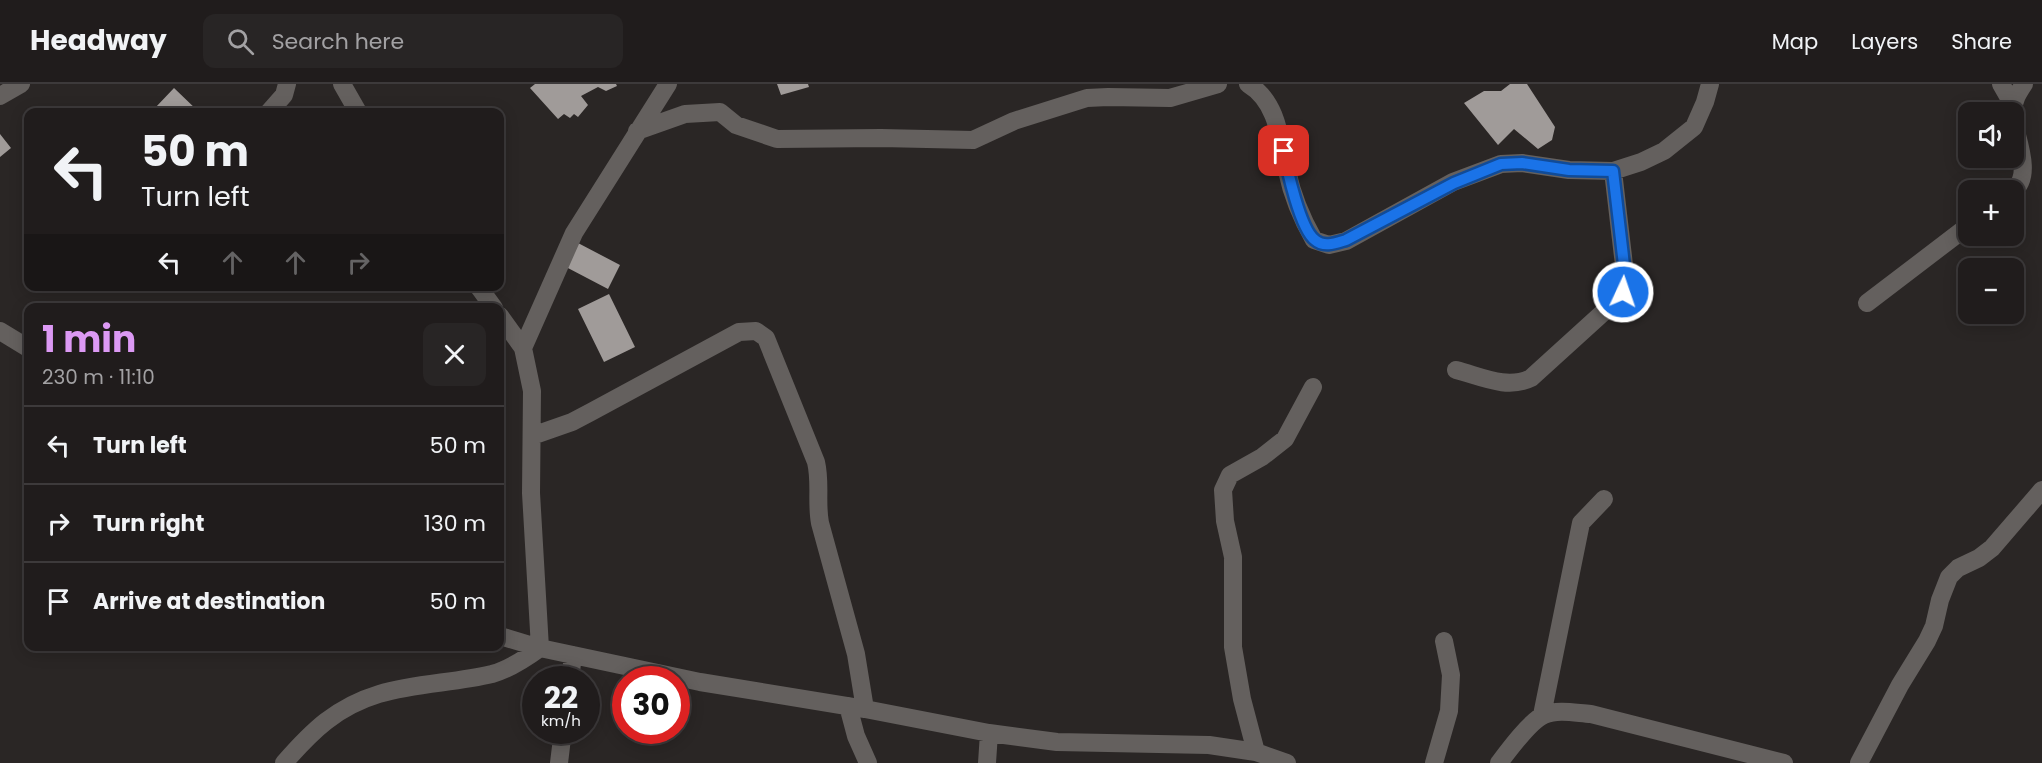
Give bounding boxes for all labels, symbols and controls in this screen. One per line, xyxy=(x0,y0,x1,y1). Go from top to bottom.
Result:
search box xyxy=(203,14,623,68)
text: Headway xyxy=(30,21,167,60)
icon: search xyxy=(224,25,257,58)
text: Search here xyxy=(272,26,404,57)
text: Map xyxy=(1772,27,1818,56)
text: Layers xyxy=(1851,27,1918,56)
text: Share xyxy=(1951,27,2012,56)
map controls xyxy=(1958,102,2024,324)
button: sound xyxy=(1958,102,2024,168)
text: 50 m xyxy=(141,122,249,181)
pin xyxy=(1258,125,1309,176)
icon: left xyxy=(42,132,120,210)
icon: arrive xyxy=(1267,134,1300,167)
text: Turn left xyxy=(141,178,250,215)
button: + xyxy=(1958,180,2024,246)
icon: left xyxy=(153,246,186,279)
icon: ahead xyxy=(216,246,249,279)
icon: ahead xyxy=(279,246,312,279)
icon: right xyxy=(342,246,375,279)
button: − xyxy=(1958,258,2024,324)
position arrow xyxy=(1591,260,1655,324)
text: 1 min xyxy=(42,314,136,365)
button: close xyxy=(423,323,486,386)
text: 230 m · 11:10 xyxy=(42,363,155,391)
icon: left xyxy=(42,429,75,462)
text: Turn left xyxy=(93,430,187,461)
text: 50 m xyxy=(430,430,486,461)
icon: right xyxy=(42,507,75,540)
text: Turn right xyxy=(93,508,204,539)
text: 130 m xyxy=(424,508,486,539)
icon: arrive xyxy=(42,585,75,618)
text: Arrive at destination xyxy=(93,586,325,617)
text: 50 m xyxy=(430,586,486,617)
speed limit sign: 30 xyxy=(612,666,690,744)
text: 22 xyxy=(544,676,578,719)
text: km/h xyxy=(541,710,581,731)

